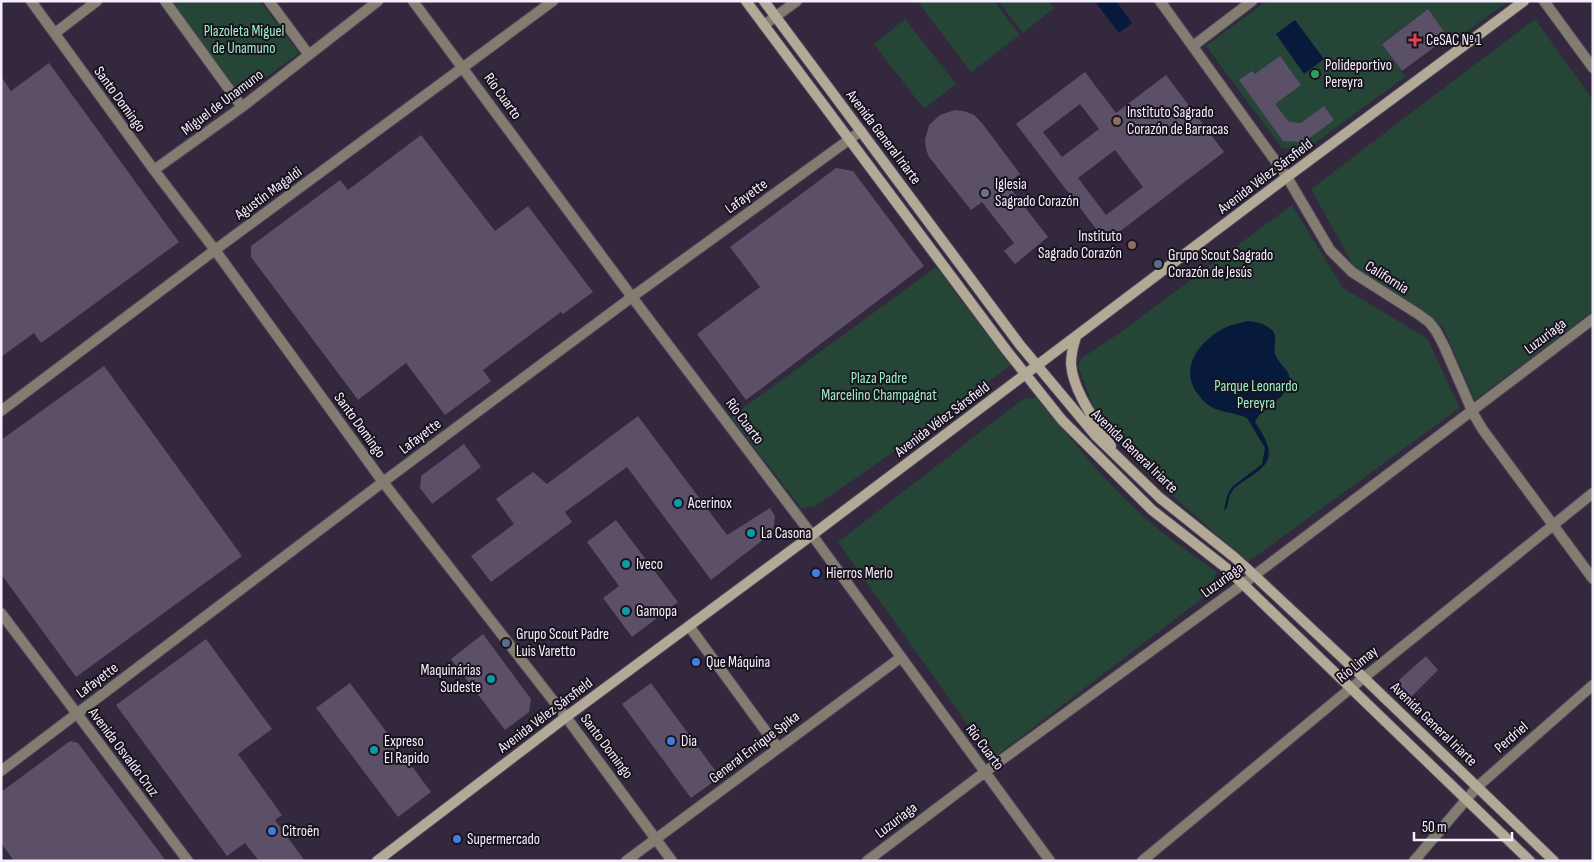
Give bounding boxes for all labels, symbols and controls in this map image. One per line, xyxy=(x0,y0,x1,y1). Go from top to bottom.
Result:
park label: Plazoleta Miguel de Unamuno xyxy=(204,22,284,58)
place label: CeSAC Nº 1 xyxy=(1426,31,1482,50)
marker: CeSAC Nº 1 xyxy=(1408,33,1422,47)
place label: Polideportivo Pereyra xyxy=(1325,56,1392,92)
street label: Santo Domingo xyxy=(89,63,150,136)
street label: Miguel de Unamuno xyxy=(177,65,267,139)
marker: Polideportivo Pereyra xyxy=(1309,68,1321,80)
street label: Río Cuarto xyxy=(479,69,526,123)
street label: Avenida General Iriarte xyxy=(841,85,925,188)
place label: Instituto Sagrado Corazón de Barracas xyxy=(1127,103,1229,139)
marker: Instituto Sagrado Corazón de Barracas xyxy=(1111,115,1123,127)
street label: Avenida Vélez Sársfield xyxy=(1213,135,1316,219)
street label: Agustín Magaldi xyxy=(230,163,306,225)
street label: Lafayette xyxy=(721,175,771,218)
place label: Iglesia Sagrado Corazón xyxy=(995,175,1079,211)
marker: Iglesia Sagrado Corazón xyxy=(979,187,991,199)
place label: Instituto Sagrado Corazón xyxy=(1038,227,1122,263)
marker: Instituto Sagrado Corazón xyxy=(1126,239,1138,251)
place label: Grupo Scout Sagrado Corazón de Jesús xyxy=(1168,246,1273,282)
street label: California xyxy=(1361,257,1412,298)
marker: Grupo Scout Sagrado Corazón de Jesús xyxy=(1152,258,1164,270)
street label: Luzuriaga xyxy=(1520,314,1570,358)
park label: Plaza Padre Marcelino Champagnat xyxy=(821,369,937,405)
park label: Parque Leonardo Pereyra xyxy=(1214,377,1298,413)
street label: Avenida Vélez Sársfield xyxy=(890,378,993,462)
street label: Santo Domingo xyxy=(329,389,390,462)
street label: Río Cuarto xyxy=(721,395,768,448)
street label: Avenida General Iriarte xyxy=(1087,404,1182,498)
street label: Lafayette xyxy=(395,414,445,458)
place label: Acerinox xyxy=(687,494,732,513)
marker: Acerinox xyxy=(672,497,684,509)
place label: La Casona xyxy=(761,524,812,543)
marker: La Casona xyxy=(745,527,757,539)
place label: Iveco xyxy=(636,555,663,574)
marker: Iveco xyxy=(620,558,632,570)
street label: Luzuriaga xyxy=(1197,559,1247,602)
place label: Hierros Merlo xyxy=(826,564,893,583)
marker: Hierros Merlo xyxy=(810,567,822,579)
place label: Gamopa xyxy=(636,602,677,621)
marker: Gamopa xyxy=(620,605,632,617)
place label: Grupo Scout Padre Luis Varetto xyxy=(516,625,609,661)
marker: Grupo Scout Padre Luis Varetto xyxy=(500,637,512,649)
street label: Río Limay xyxy=(1333,642,1382,687)
place label: Que Máquina xyxy=(706,653,770,672)
marker: Que Máquina xyxy=(690,656,702,668)
street label: Lafayette xyxy=(72,658,122,702)
place label: Maquinárias Sudeste xyxy=(421,661,481,697)
marker: Maquinárias Sudeste xyxy=(485,673,497,685)
street label: Avenida Vélez Sársfield xyxy=(493,674,596,758)
street label: Avenida General Iriarte xyxy=(1386,677,1481,771)
street label: Avenida Osvaldo Cruz xyxy=(83,703,164,801)
street label: General Enrique Spika xyxy=(705,707,804,788)
street label: Santo Domingo xyxy=(576,710,637,783)
street label: Perdriel xyxy=(1491,718,1532,757)
street label: Río Cuarto xyxy=(961,721,1008,774)
place label: Expreso El Rapido xyxy=(384,732,429,768)
place label: Dia xyxy=(681,732,697,751)
marker: Dia xyxy=(665,735,677,747)
marker: Expreso El Rapido xyxy=(368,744,380,756)
street label: Luzuriaga xyxy=(871,798,921,842)
scale bar xyxy=(1414,810,1512,842)
text: 50 m xyxy=(1422,818,1447,837)
place label: Citroën xyxy=(282,822,319,841)
marker: Citroën xyxy=(266,825,278,837)
place label: Supermercado xyxy=(467,830,540,849)
marker: Supermercado xyxy=(451,833,463,845)

